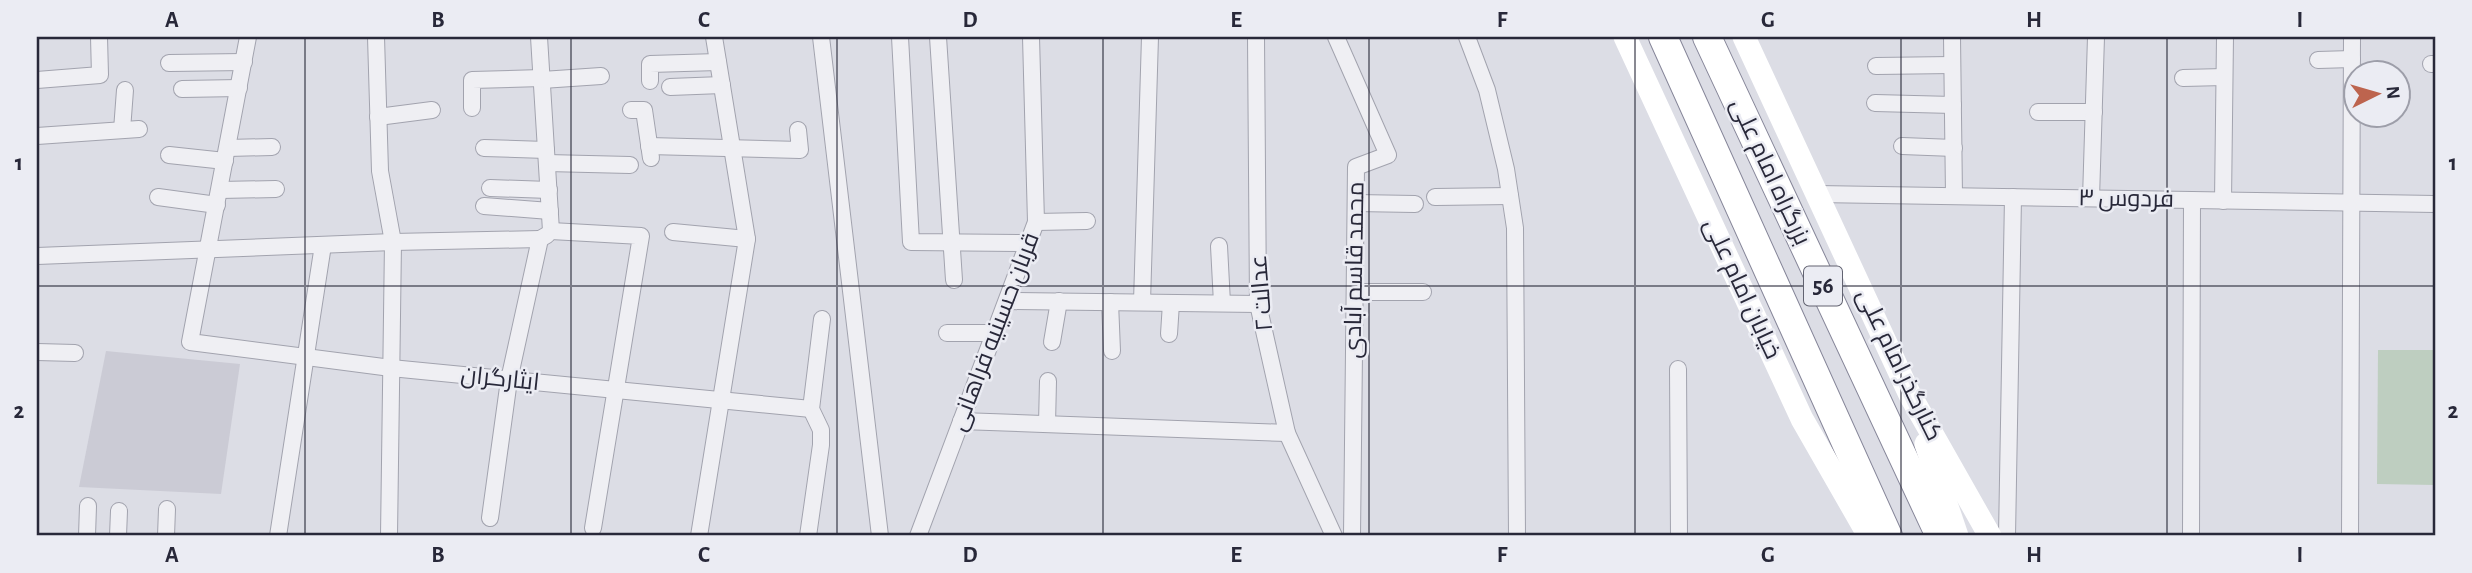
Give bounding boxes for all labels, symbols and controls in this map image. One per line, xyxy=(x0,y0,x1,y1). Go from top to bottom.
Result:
text: A xyxy=(165,9,179,32)
text: B xyxy=(431,9,445,32)
text: C xyxy=(698,9,710,32)
text: D xyxy=(962,9,978,32)
text: E xyxy=(1230,9,1242,32)
text: F xyxy=(1497,9,1508,32)
text: G xyxy=(1761,9,1775,32)
text: H xyxy=(2026,9,2042,32)
text: I xyxy=(2297,9,2303,32)
north arrow xyxy=(2342,60,2412,130)
text: N xyxy=(2382,85,2402,100)
street label: بزرگراه امام علی xyxy=(1723,95,1814,250)
text: 1 xyxy=(15,152,23,175)
text: 1 xyxy=(2449,152,2457,175)
street label: محمد قاسم آبادی xyxy=(1339,181,1372,359)
street label: فردوس ۳ xyxy=(2078,186,2174,213)
street label: خیابان امام علی xyxy=(1696,215,1785,364)
street label: قربان حسینیه فراهانی xyxy=(946,230,1045,435)
street label: عدالت ۲ xyxy=(1247,254,1277,332)
road number: 56 xyxy=(1804,266,1842,306)
street label: کنارگذر امام علی xyxy=(1849,285,1946,446)
street label: ایثارگران xyxy=(459,362,541,396)
text: 2 xyxy=(14,400,25,423)
text: 2 xyxy=(2448,400,2459,423)
text: A xyxy=(165,544,179,567)
text: B xyxy=(431,544,445,567)
text: C xyxy=(698,544,710,567)
text: D xyxy=(962,544,978,567)
text: E xyxy=(1230,544,1242,567)
text: F xyxy=(1497,544,1508,567)
text: G xyxy=(1761,544,1775,567)
text: H xyxy=(2026,544,2042,567)
text: I xyxy=(2297,544,2303,567)

